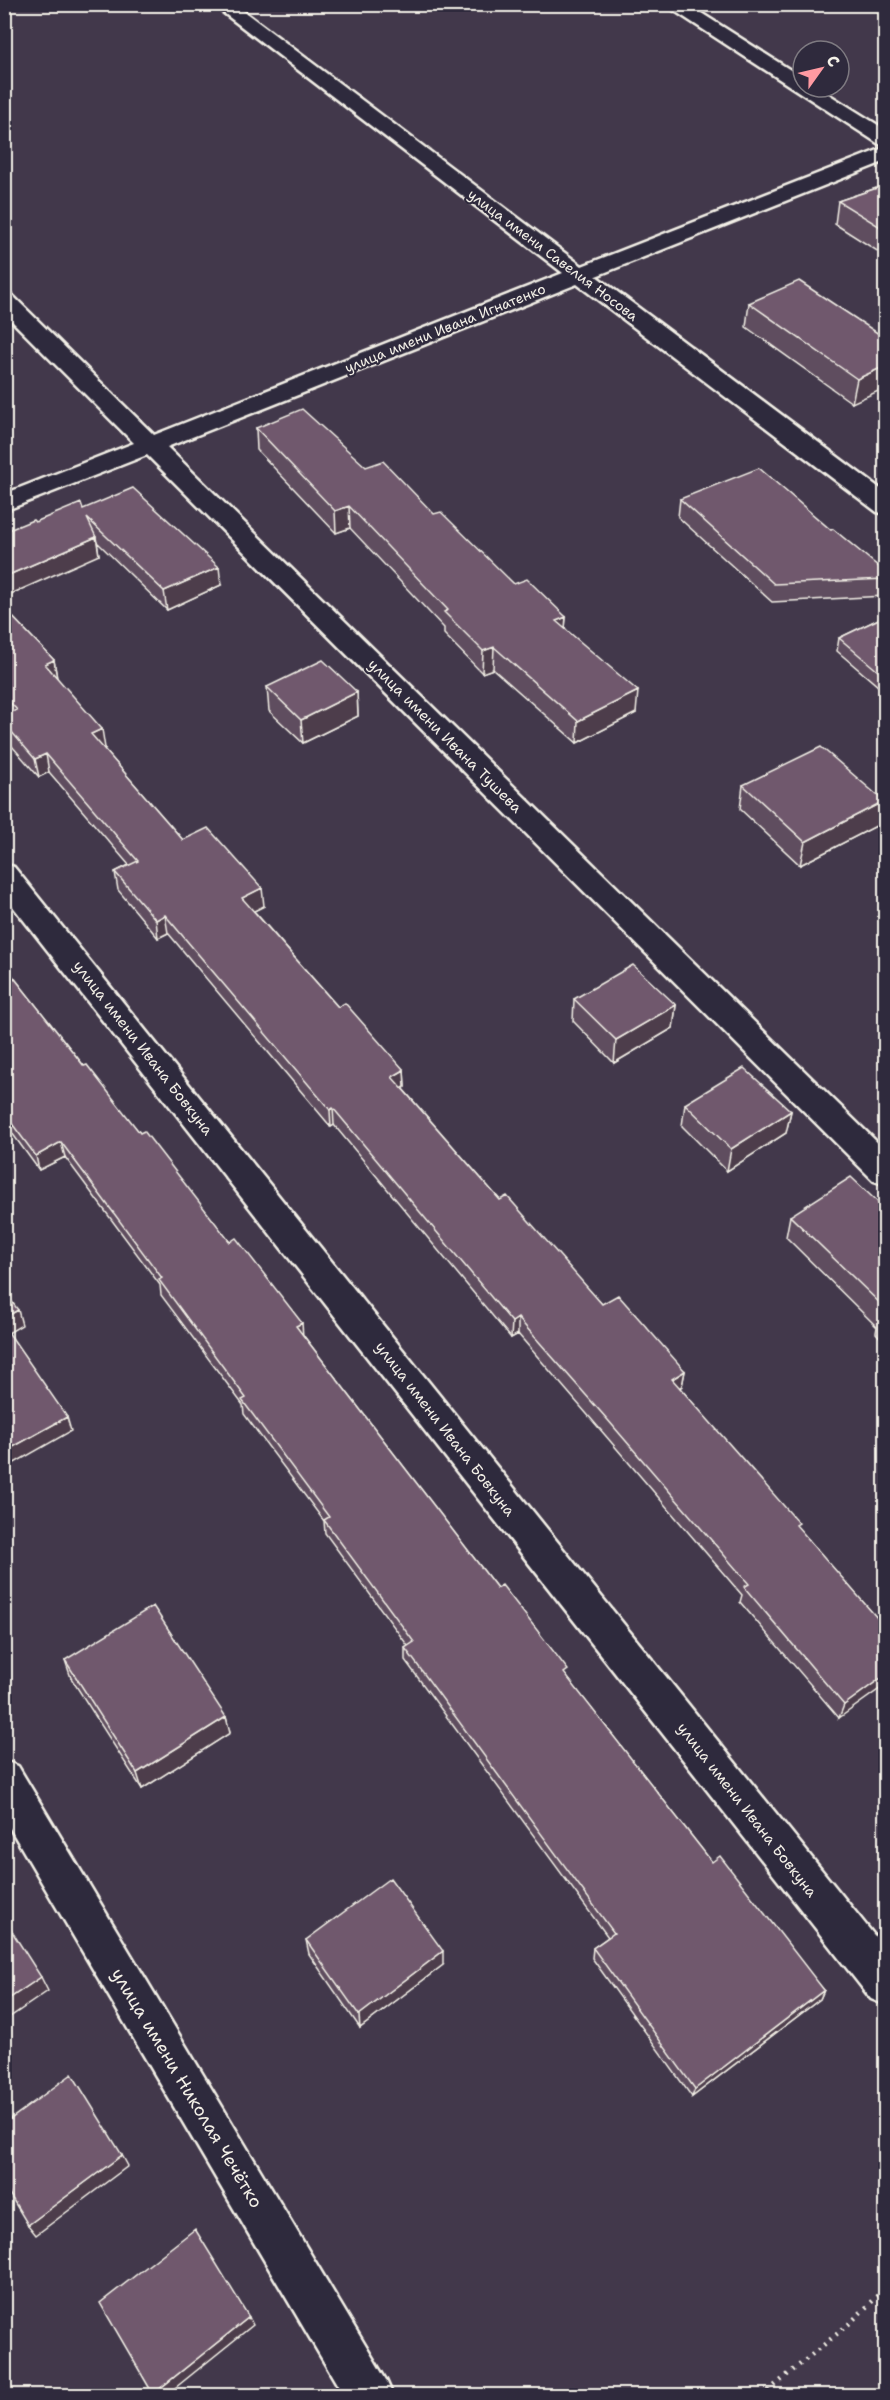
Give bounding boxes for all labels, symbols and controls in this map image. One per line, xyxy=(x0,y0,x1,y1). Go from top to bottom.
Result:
north arrow xyxy=(791,39,851,99)
text: С xyxy=(822,51,845,71)
street label: улица имени Савелия Носова xyxy=(464,185,642,325)
street label: улица имени Ивана Игнатенко xyxy=(342,279,548,377)
street label: улица имени Ивана Тушева xyxy=(364,655,527,818)
street label: улица имени Ивана Бовкуна xyxy=(68,957,218,1140)
street label: улица имени Ивана Бовкуна xyxy=(370,1338,520,1521)
street label: улица имени Ивана Бовкуна xyxy=(672,1719,822,1902)
street label: улица имени Николая Чечётко xyxy=(106,1964,268,2212)

